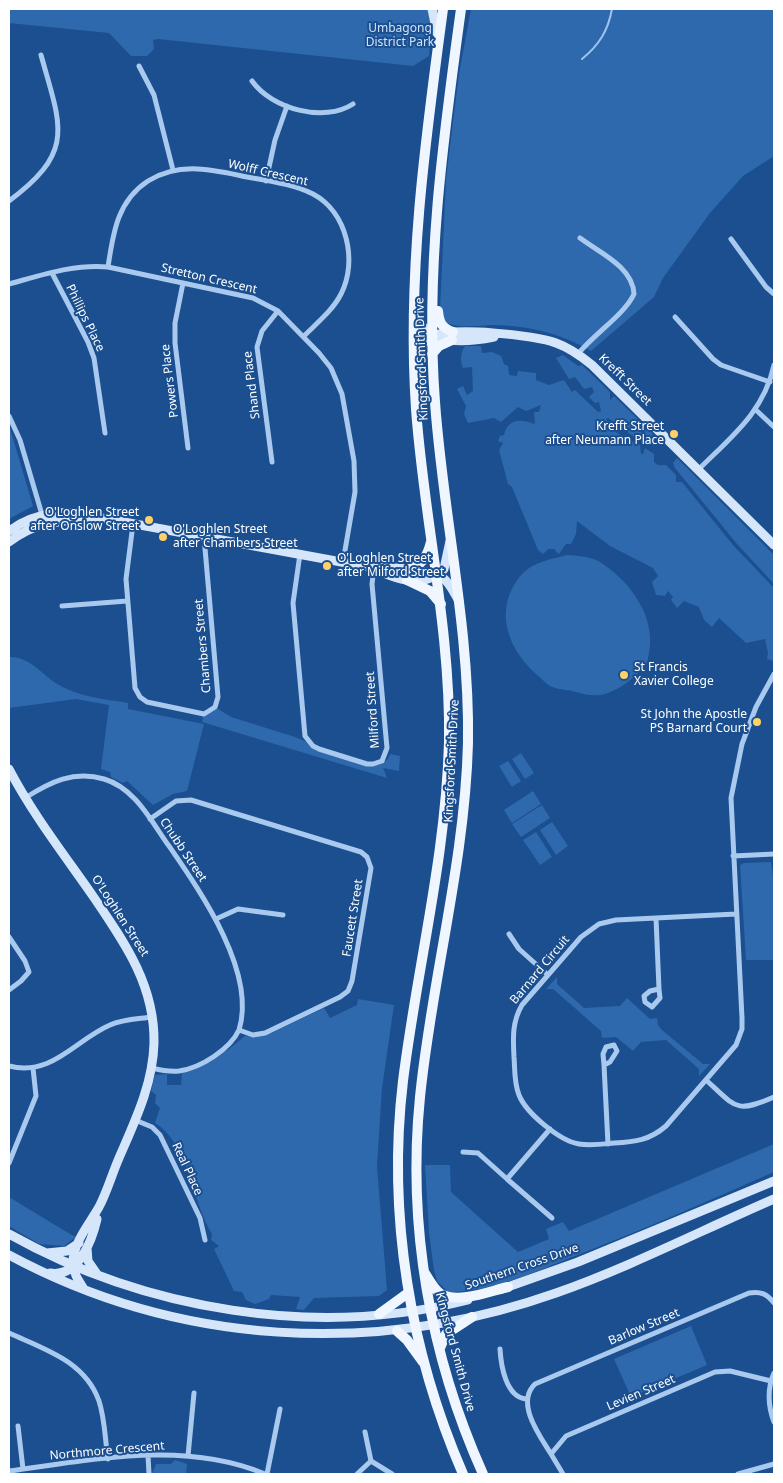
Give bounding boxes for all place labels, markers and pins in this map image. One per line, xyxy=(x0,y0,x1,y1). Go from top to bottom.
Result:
place label: Krefft Street after Neumann Place xyxy=(545,420,664,448)
marker: Krefft Street after Neumann Place xyxy=(668,428,680,440)
place label: O'Loghlen Street after Onslow Street xyxy=(30,506,139,534)
marker: O'Loghlen Street after Onslow Street xyxy=(143,514,155,526)
place label: O'Loghlen Street after Chambers Street xyxy=(173,523,297,551)
marker: O'Loghlen Street after Chambers Street xyxy=(157,531,169,543)
place label: O'Loghlen Street after Milford Street xyxy=(337,552,444,580)
marker: O'Loghlen Street after Milford Street xyxy=(321,560,333,572)
place label: St Francis Xavier College xyxy=(634,661,714,689)
marker: St Francis Xavier College xyxy=(618,669,630,681)
place label: St John the Apostle PS Barnard Court xyxy=(641,708,747,736)
marker: St John the Apostle PS Barnard Court xyxy=(751,716,763,728)

